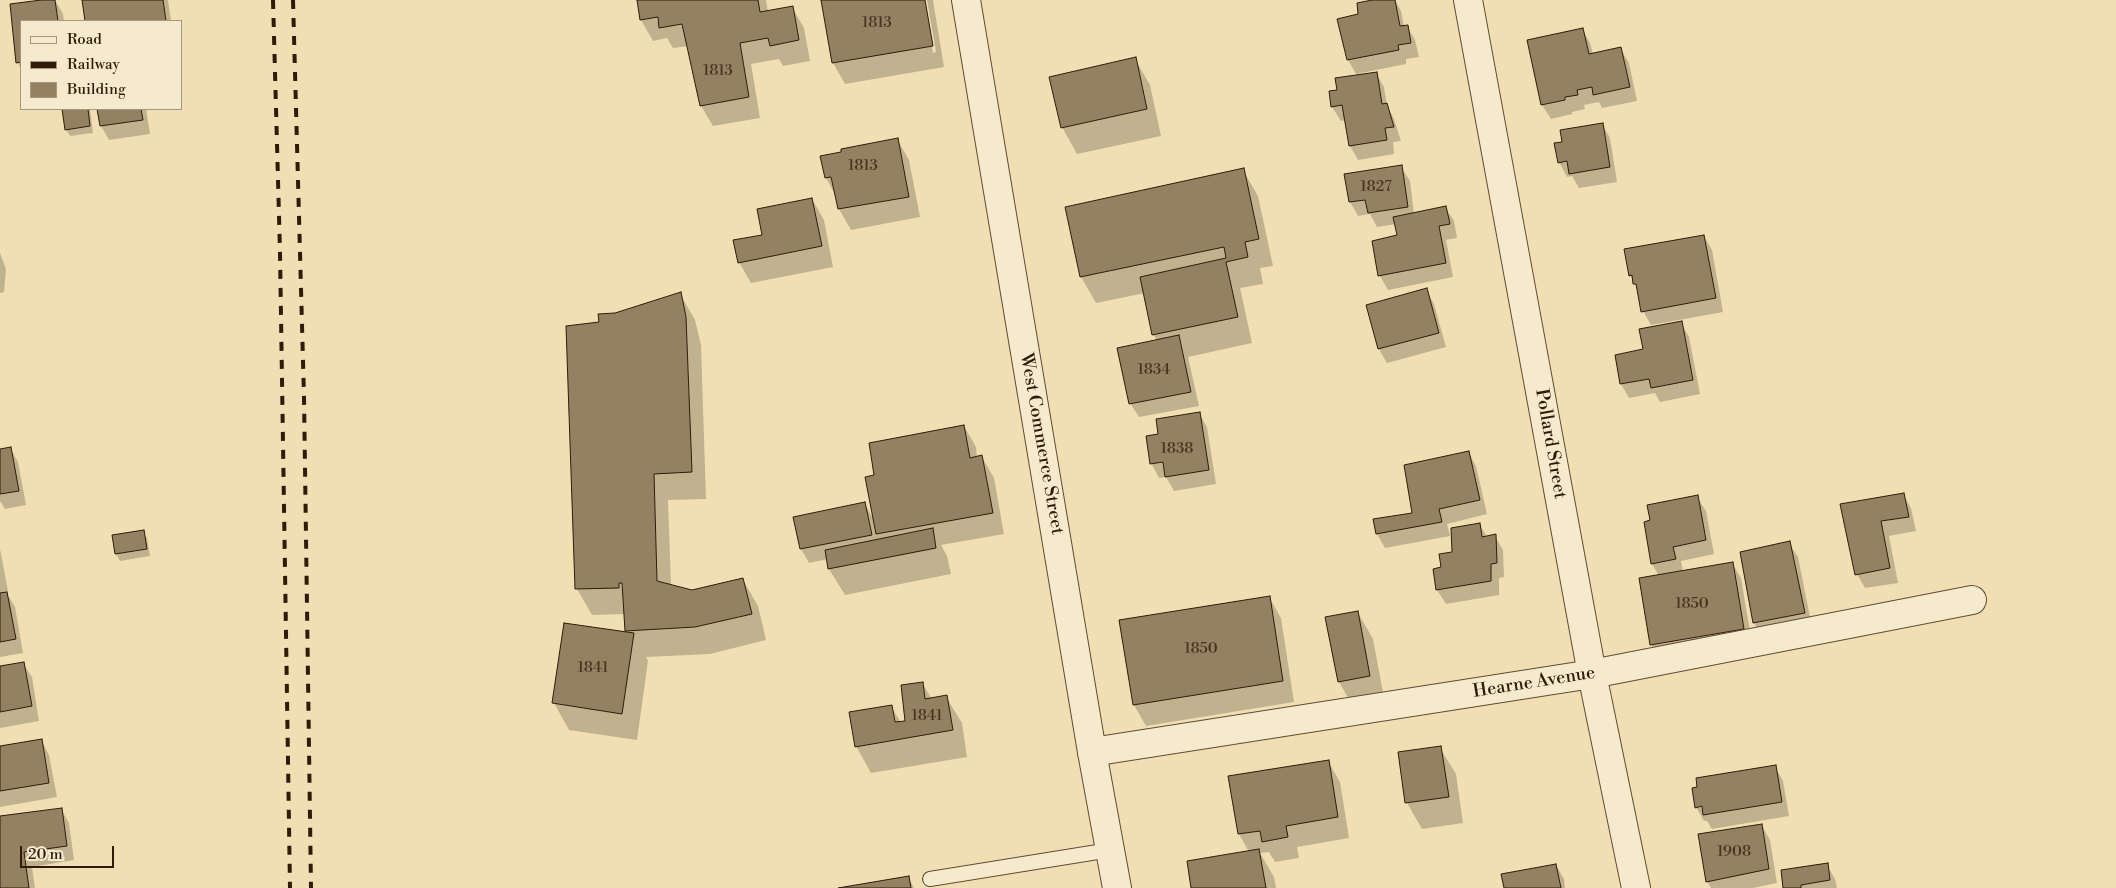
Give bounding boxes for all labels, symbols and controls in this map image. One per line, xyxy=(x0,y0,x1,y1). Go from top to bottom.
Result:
house number: 1813 xyxy=(862,14,892,32)
legend xyxy=(20,20,182,110)
text: Road xyxy=(67,30,102,49)
text: Railway xyxy=(67,55,120,74)
house number: 1813 xyxy=(703,62,733,80)
text: Building xyxy=(67,80,126,99)
house number: 1813 xyxy=(848,157,878,175)
house number: 1827 xyxy=(1360,178,1392,196)
street label: West Commerce Street xyxy=(1014,352,1068,536)
house number: 1834 xyxy=(1138,361,1170,379)
street label: Pollard Street xyxy=(1530,387,1570,501)
house number: 1838 xyxy=(1161,440,1193,458)
house number: 1850 xyxy=(1675,595,1709,613)
house number: 1850 xyxy=(1184,640,1218,658)
house number: 1841 xyxy=(578,659,608,677)
street label: Hearne Avenue xyxy=(1471,663,1597,703)
house number: 1841 xyxy=(912,707,942,725)
scale bar xyxy=(22,836,116,868)
house number: 1908 xyxy=(1717,843,1751,861)
text: 20 m xyxy=(28,845,63,864)

